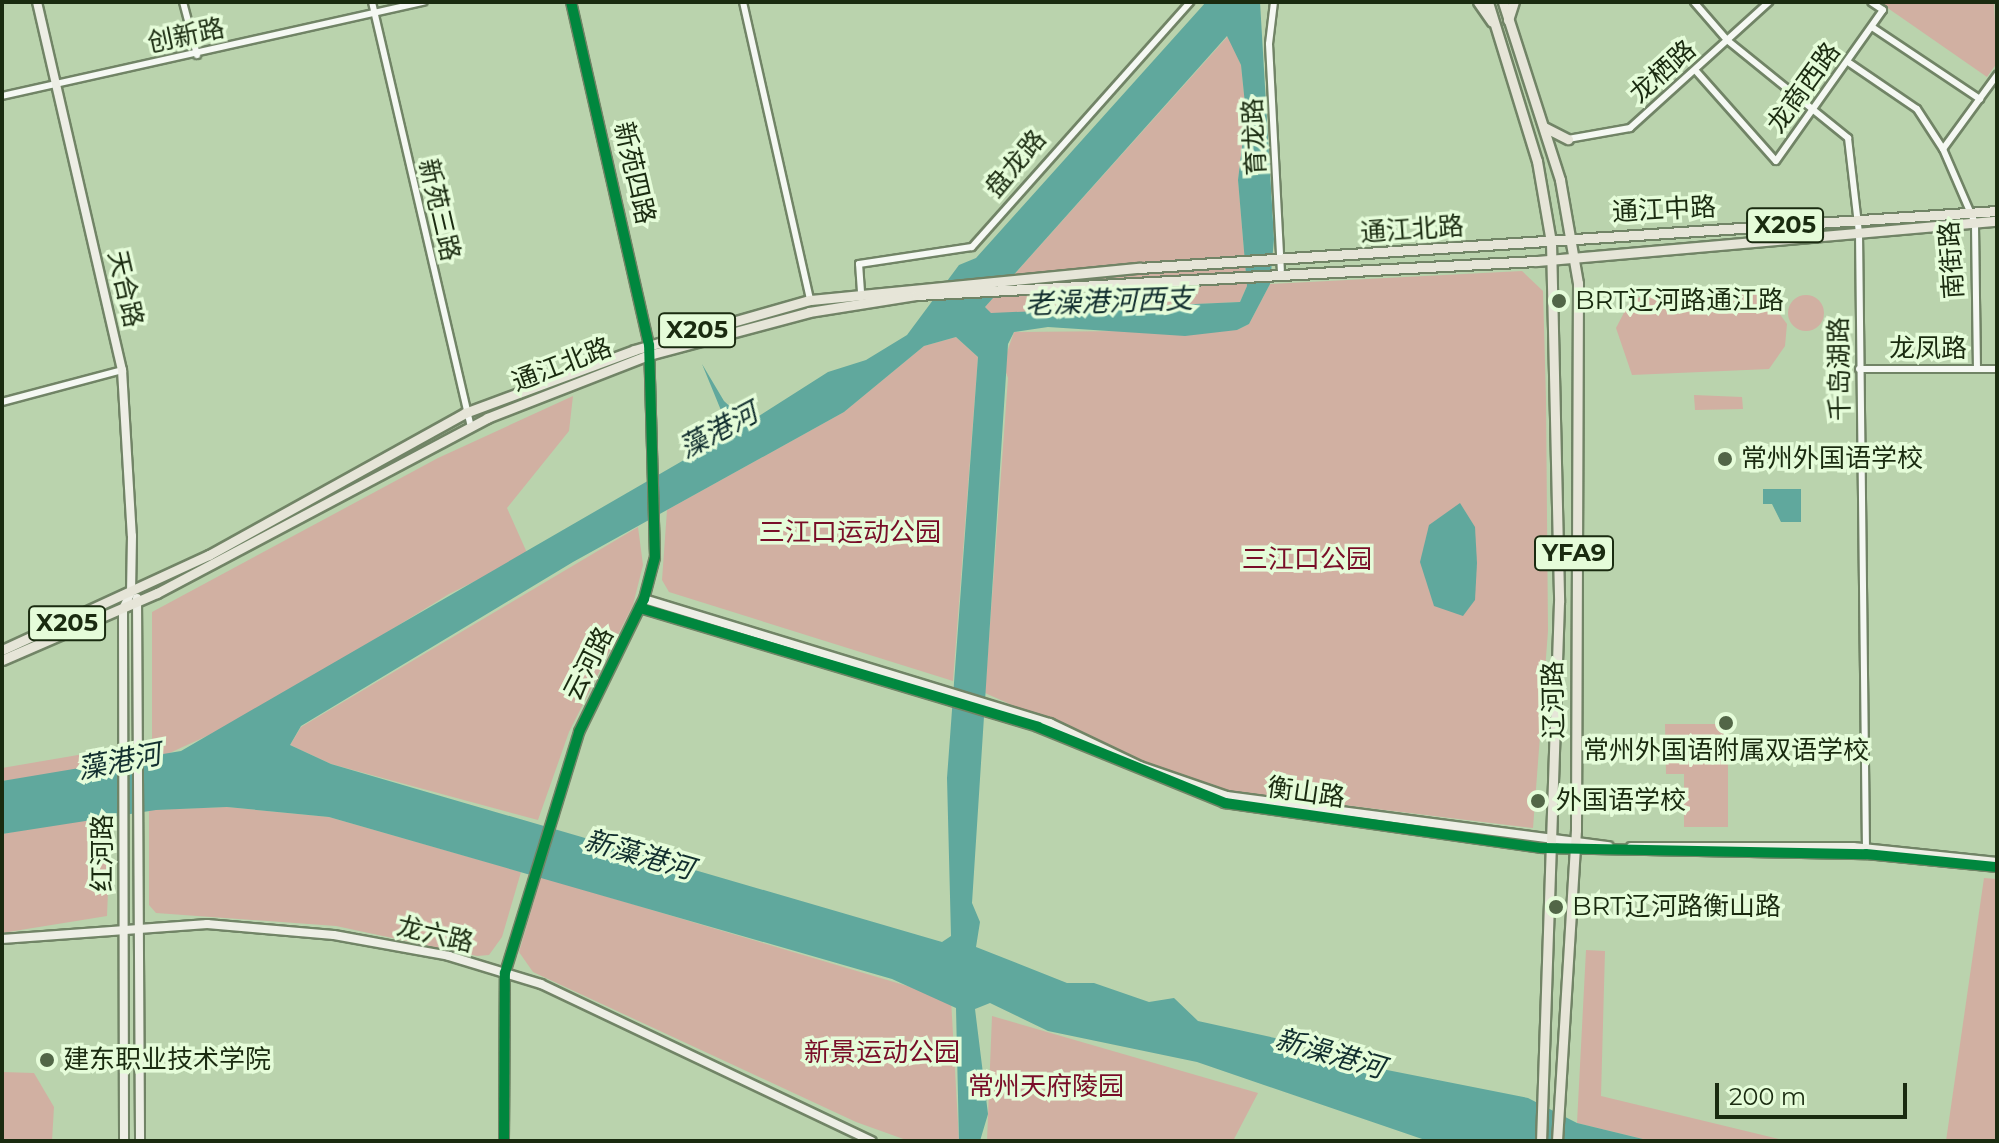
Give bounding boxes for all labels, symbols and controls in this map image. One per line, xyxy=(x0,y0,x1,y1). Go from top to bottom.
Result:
street label: 创新路 xyxy=(145,13,227,59)
street label: 龙栖路 xyxy=(1624,34,1702,110)
street label: 龙商西路 xyxy=(1761,37,1847,139)
street label: 育龙路 xyxy=(1237,97,1273,177)
street label: 新苑四路 xyxy=(607,119,661,227)
street label: 盘龙路 xyxy=(979,124,1053,204)
street label: 新苑三路 xyxy=(412,156,466,264)
street label: 通江中路 xyxy=(1611,192,1717,228)
road number: X205 xyxy=(1745,205,1825,245)
street label: 通江北路 xyxy=(1359,211,1465,249)
street label: 南街路 xyxy=(1934,220,1970,300)
street label: 天合路 xyxy=(101,247,149,331)
water label: 老澡港河西支 xyxy=(1024,281,1194,321)
place label: BRT辽河路通江路 xyxy=(1575,285,1784,317)
marker: BRT辽河路通江路 xyxy=(1550,292,1568,310)
road number: X205 xyxy=(657,310,737,350)
street label: 千岛湖路 xyxy=(1823,317,1857,421)
street label: 通江北路 xyxy=(508,332,616,398)
street label: 龙凤路 xyxy=(1889,333,1967,365)
water label: 藻港河 xyxy=(673,395,763,465)
place label: 常州外国语学校 xyxy=(1741,443,1923,475)
marker: 常州外国语学校 xyxy=(1716,450,1734,468)
park label: 三江口运动公园 xyxy=(759,517,941,549)
road number: YFA9 xyxy=(1534,533,1614,573)
park label: 三江口公园 xyxy=(1242,544,1372,576)
road number: X205 xyxy=(27,603,107,643)
street label: 云河路 xyxy=(557,622,621,706)
street label: 辽河路 xyxy=(1538,661,1570,739)
marker: 常州外国语附属双语学校 xyxy=(1717,714,1735,732)
place label: 常州外国语附属双语学校 xyxy=(1583,735,1869,767)
water label: 藻港河 xyxy=(75,736,163,786)
street label: 衡山路 xyxy=(1265,772,1347,814)
place label: 外国语学校 xyxy=(1556,785,1686,817)
marker: 外国语学校 xyxy=(1527,790,1549,812)
street label: 红河路 xyxy=(87,814,119,892)
water label: 新藻港河 xyxy=(581,822,697,886)
place label: BRT辽河路衡山路 xyxy=(1572,891,1781,923)
marker: BRT辽河路衡山路 xyxy=(1547,898,1565,916)
street label: 龙六路 xyxy=(393,911,477,959)
water label: 新澡港河 xyxy=(1272,1021,1388,1085)
park label: 新景运动公园 xyxy=(804,1037,960,1069)
place label: 建东职业技术学院 xyxy=(63,1044,271,1076)
marker: 建东职业技术学院 xyxy=(38,1051,56,1069)
scale bar xyxy=(1719,1067,1911,1117)
park label: 常州天府陵园 xyxy=(968,1071,1124,1103)
text: 200 m xyxy=(1729,1082,1806,1111)

